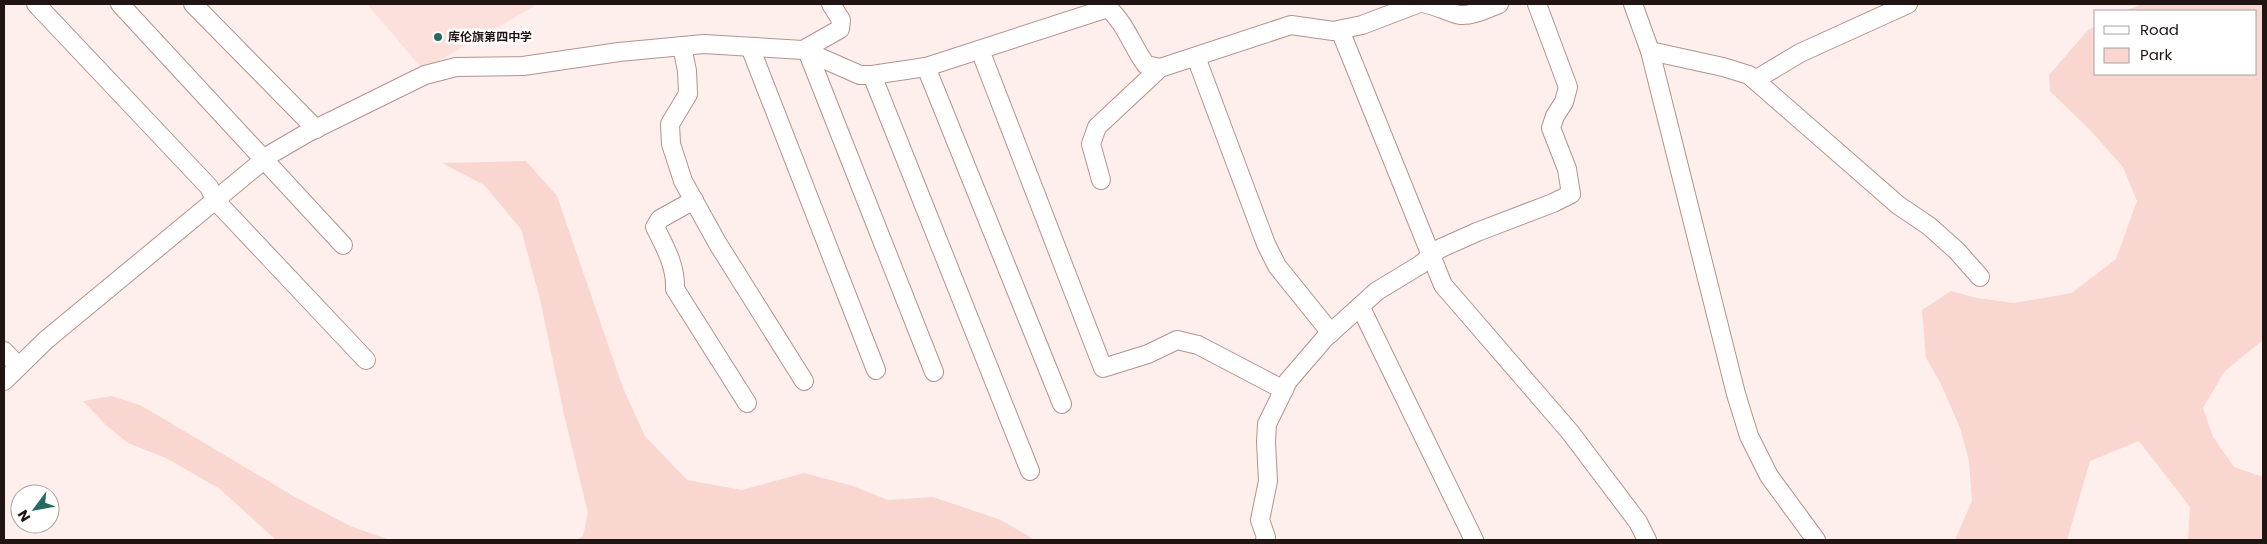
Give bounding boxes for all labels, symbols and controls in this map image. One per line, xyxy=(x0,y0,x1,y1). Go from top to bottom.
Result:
legend xyxy=(2094,10,2257,75)
text: Road xyxy=(2140,19,2179,40)
place label: 库伦旗第四中学 xyxy=(448,28,532,45)
marker: 库伦旗第四中学 xyxy=(432,31,444,43)
text: Park xyxy=(2140,44,2172,65)
north arrow xyxy=(10,484,60,534)
text: N xyxy=(13,506,35,526)

